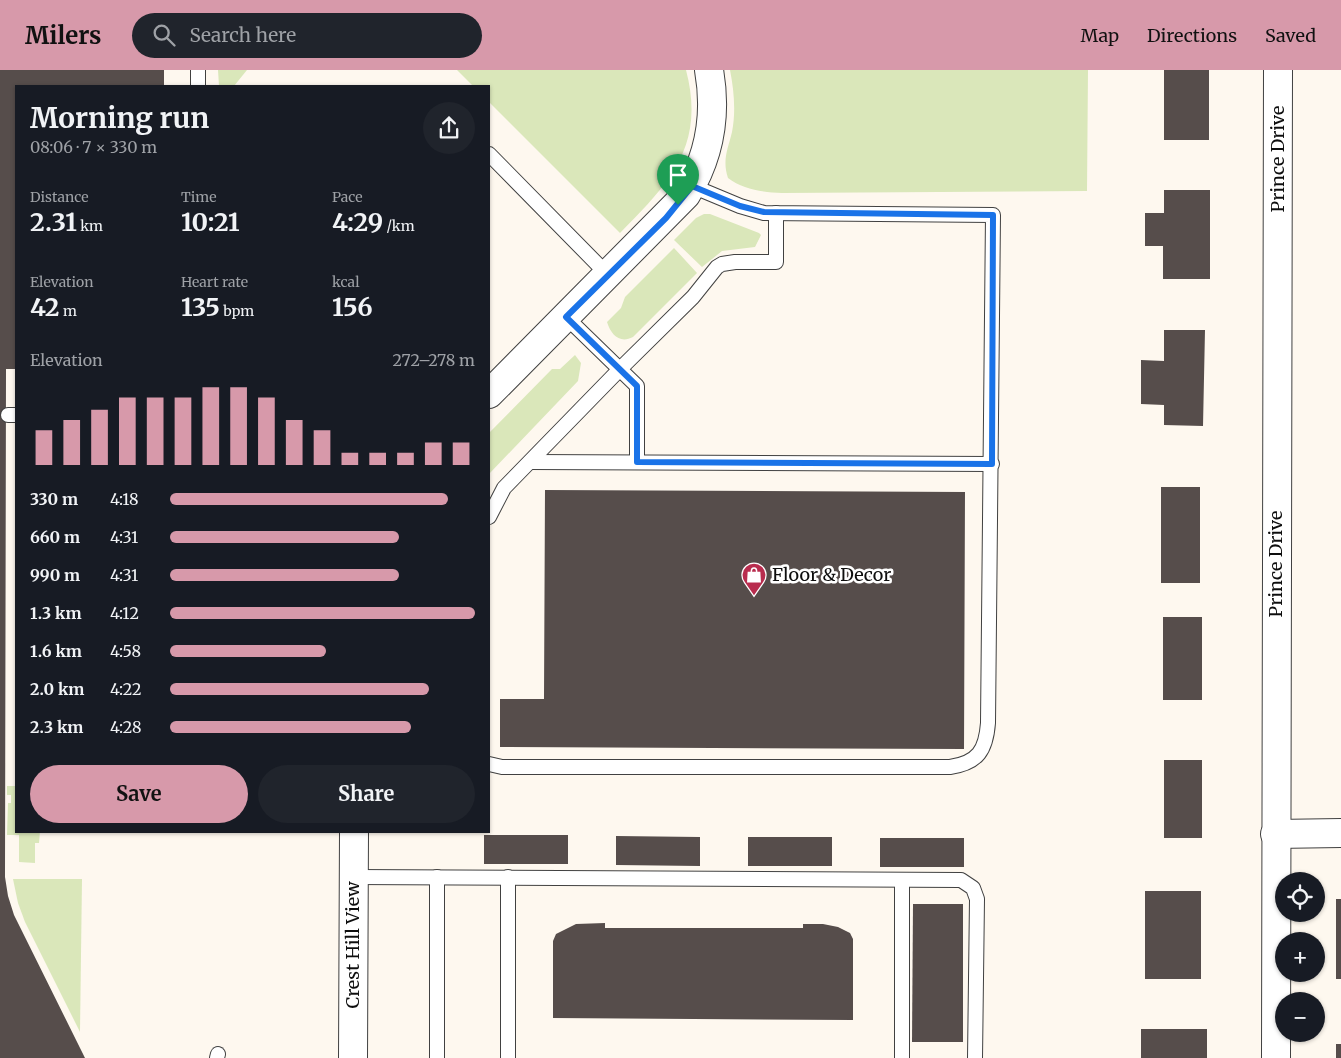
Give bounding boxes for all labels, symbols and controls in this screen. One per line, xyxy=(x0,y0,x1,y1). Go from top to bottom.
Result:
search box xyxy=(132,13,482,58)
text: Milers xyxy=(25,20,102,51)
icon: search xyxy=(150,21,178,49)
text: Search here xyxy=(190,23,296,47)
text: Map xyxy=(1081,24,1119,47)
text: Directions xyxy=(1147,24,1237,47)
text: Saved xyxy=(1265,24,1316,47)
text: Morning run xyxy=(30,100,209,136)
button: share xyxy=(423,102,475,154)
street label: Prince Drive xyxy=(1266,106,1289,212)
text: 08:06 · 7 × 330 m xyxy=(30,137,157,157)
pin xyxy=(657,154,699,205)
icon: arrive xyxy=(664,161,692,189)
text: Distance xyxy=(30,188,89,206)
text: Time xyxy=(181,188,217,206)
text: Pace xyxy=(332,188,363,206)
text: 2.31 xyxy=(30,206,77,238)
text: 10:21 xyxy=(181,206,240,238)
text: 4:29 xyxy=(332,206,383,238)
text: km xyxy=(77,217,103,235)
text: /km xyxy=(383,217,415,235)
text: Elevation xyxy=(30,273,94,291)
text: Heart rate xyxy=(181,273,248,291)
text: kcal xyxy=(332,273,360,291)
text: 42 xyxy=(30,291,60,323)
text: 135 xyxy=(181,291,220,323)
text: 156 xyxy=(332,291,373,323)
text: m xyxy=(60,302,77,320)
text: bpm xyxy=(220,302,254,320)
text: Elevation xyxy=(30,350,103,370)
text: 272–278 m xyxy=(393,350,475,370)
text: 330 m xyxy=(30,489,78,509)
text: 4:18 xyxy=(110,489,139,509)
street label: Prince Drive xyxy=(1264,511,1287,617)
text: 660 m xyxy=(30,527,80,547)
text: 4:31 xyxy=(110,527,138,547)
shop icon: Floor & Decor xyxy=(741,562,767,596)
place label: Floor & Decor xyxy=(772,563,891,586)
text: 990 m xyxy=(30,565,80,585)
text: 4:31 xyxy=(110,565,138,585)
text: 1.3 km xyxy=(30,603,82,623)
text: 4:12 xyxy=(110,603,139,623)
text: 1.6 km xyxy=(30,641,82,661)
text: 4:58 xyxy=(110,641,141,661)
text: 2.0 km xyxy=(30,679,84,699)
text: 4:22 xyxy=(110,679,141,699)
text: 2.3 km xyxy=(30,717,83,737)
text: 4:28 xyxy=(110,717,142,737)
button: Save xyxy=(30,765,248,823)
button: Share xyxy=(258,765,475,823)
map controls xyxy=(1275,872,1325,1042)
button: locate xyxy=(1275,872,1325,922)
street label: Crest Hill View xyxy=(341,881,364,1008)
button: + xyxy=(1275,932,1325,982)
button: − xyxy=(1275,992,1325,1042)

